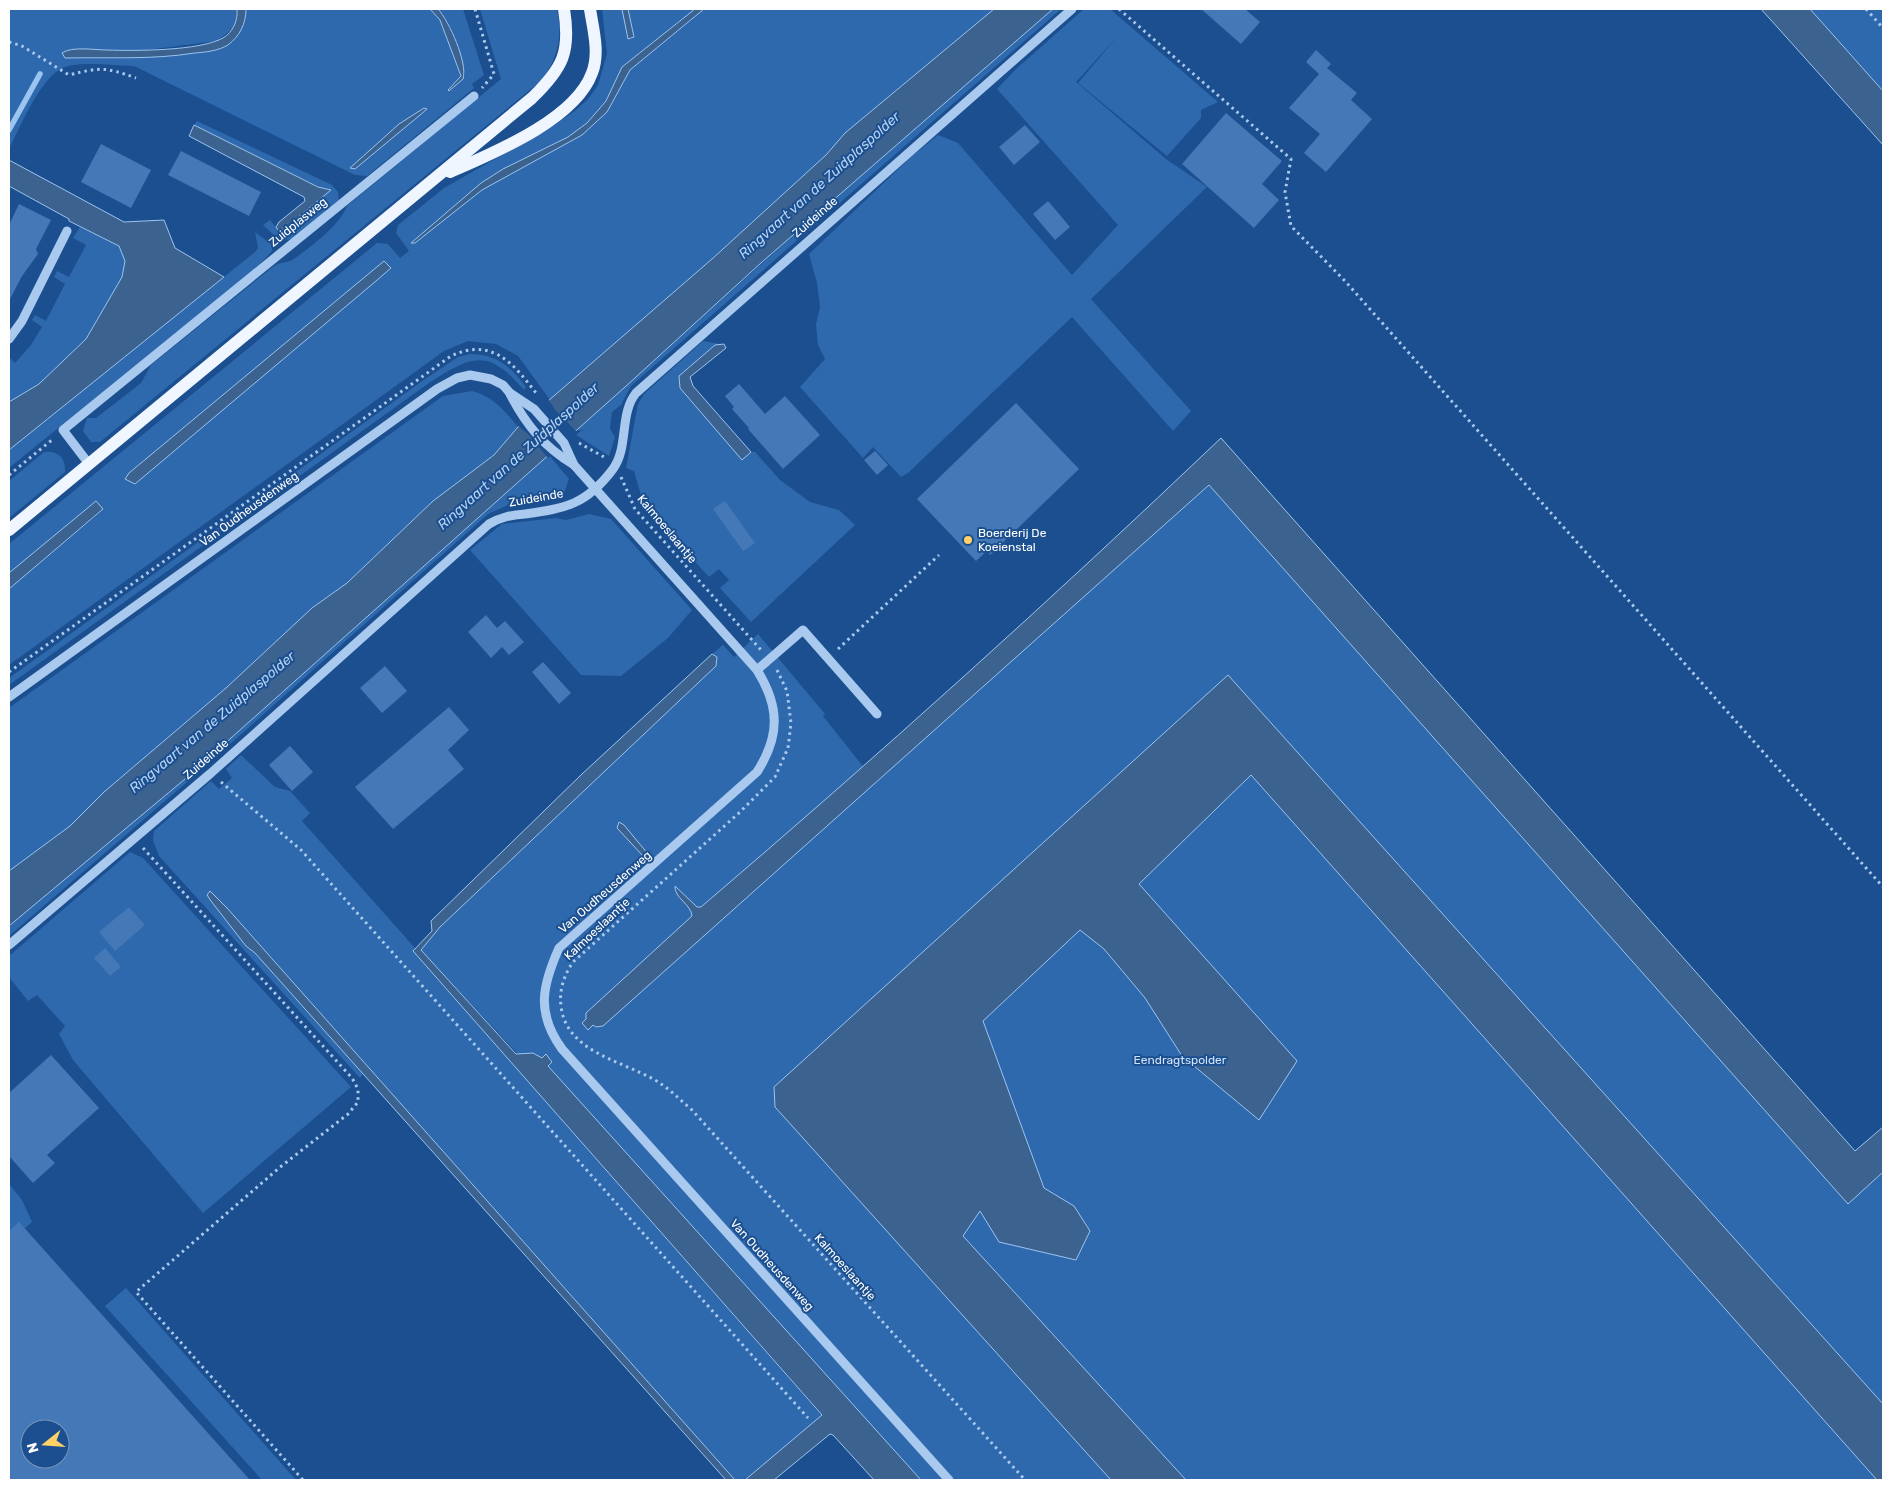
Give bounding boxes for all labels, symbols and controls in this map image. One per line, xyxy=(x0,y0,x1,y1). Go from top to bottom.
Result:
water label: Ringvaart van de Zuidplaspolder xyxy=(735,108,904,262)
street label: Zuideinde xyxy=(790,193,841,240)
street label: Zuidplasweg xyxy=(266,194,330,250)
water label: Ringvaart van de Zuidplaspolder xyxy=(434,379,603,533)
street label: Van Oudheusdenweg xyxy=(197,469,301,549)
street label: Zuideinde xyxy=(508,486,565,510)
street label: Kalmoeslaantje xyxy=(634,492,700,566)
place label: Boerderij De Koeienstal xyxy=(978,526,1047,554)
marker: Boerderij De Koeienstal xyxy=(962,534,974,546)
water label: Ringvaart van de Zuidplaspolder xyxy=(126,648,299,797)
street label: Zuideinde xyxy=(181,735,232,782)
street label: Van Oudheusdenweg xyxy=(556,848,654,936)
street label: Kalmoeslaantje xyxy=(561,895,633,963)
park label: Eendragtspolder xyxy=(1134,1053,1227,1067)
street label: Van Oudheusdenweg xyxy=(727,1216,817,1314)
street label: Kalmoeslaantje xyxy=(811,1231,879,1303)
north arrow xyxy=(20,1419,70,1469)
text: N xyxy=(23,1440,43,1455)

